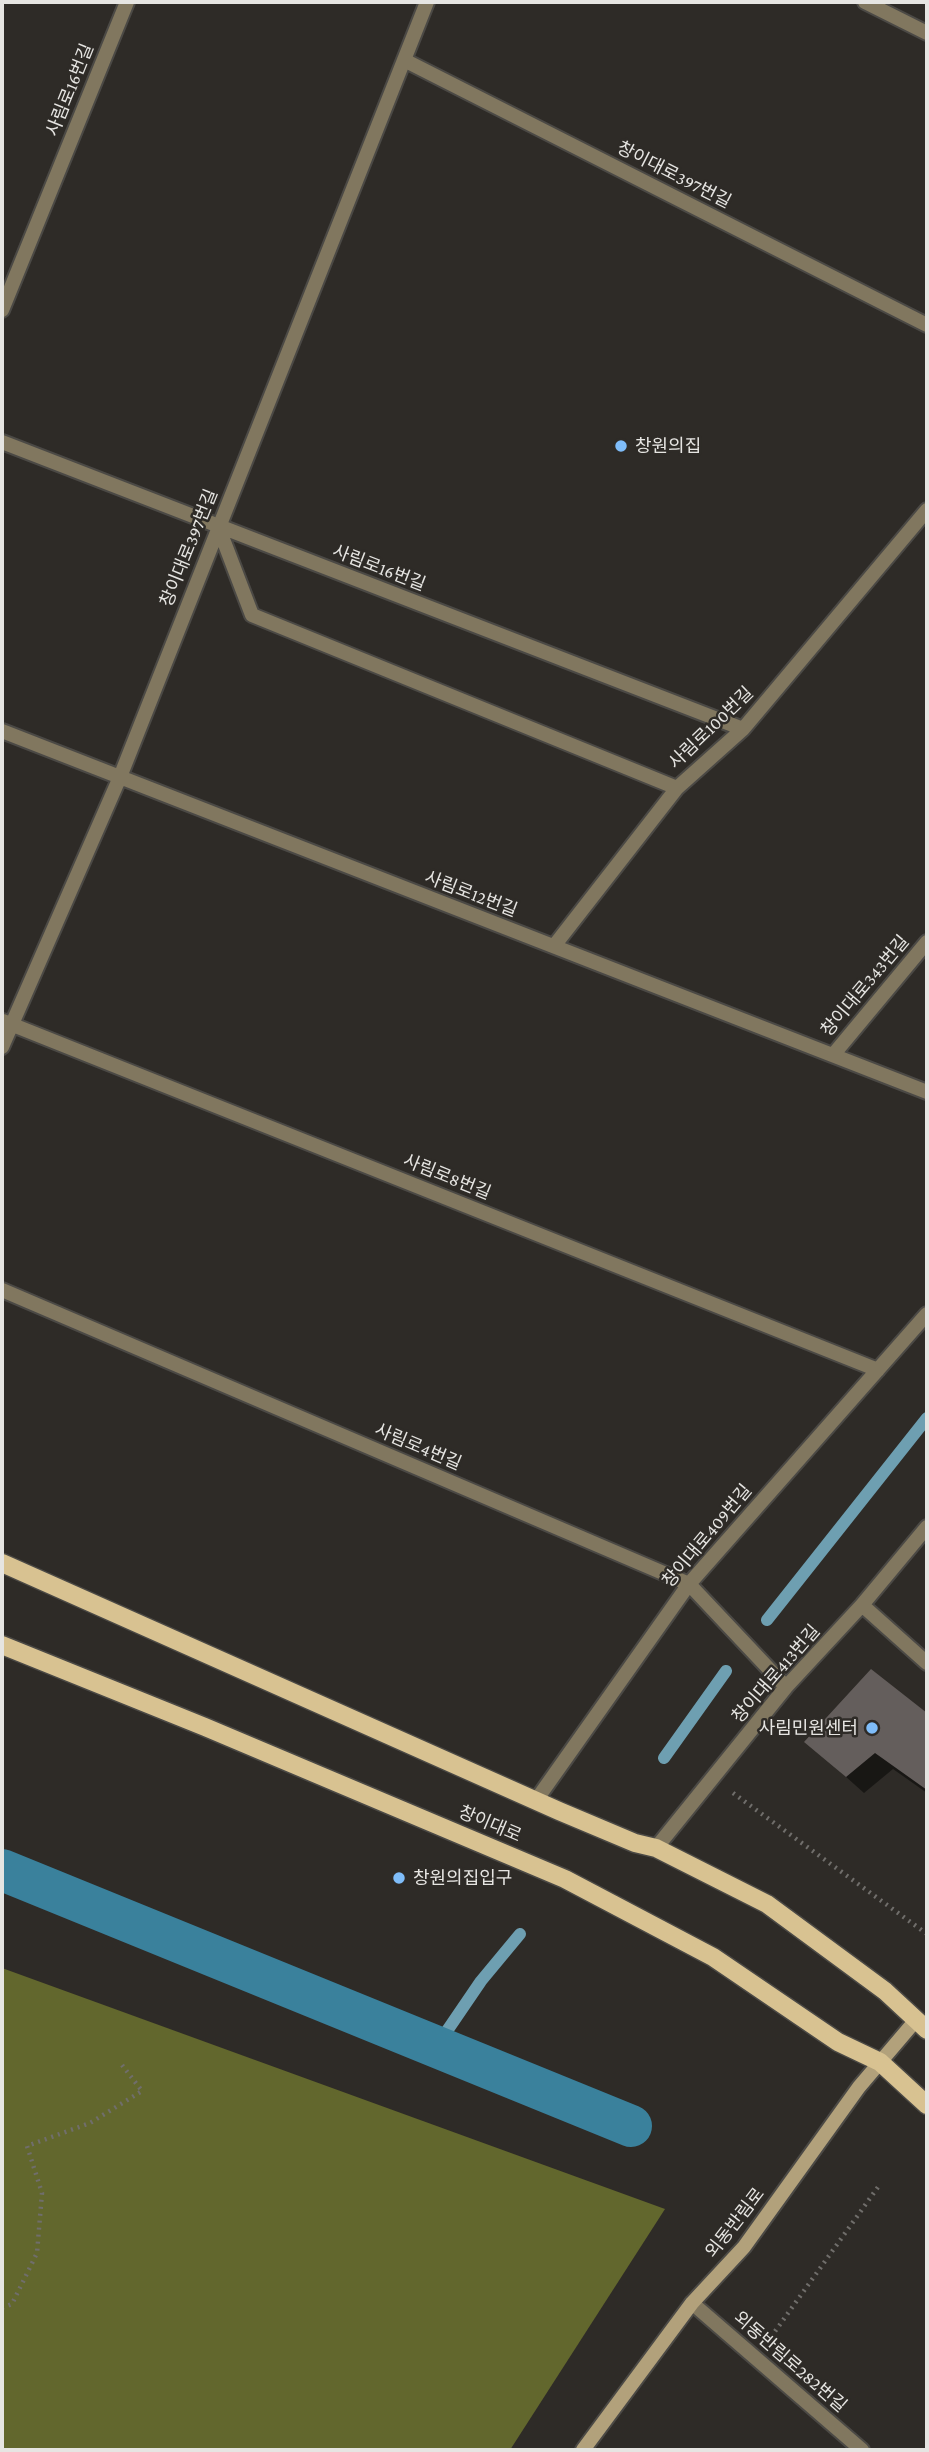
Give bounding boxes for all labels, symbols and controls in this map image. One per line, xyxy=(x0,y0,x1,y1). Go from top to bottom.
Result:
street label: 사림로16번길 xyxy=(42,41,98,139)
street label: 창이대로397번길 xyxy=(613,137,735,213)
place label: 창원의집 xyxy=(635,435,701,457)
marker: 창원의집 xyxy=(613,438,629,454)
street label: 창이대로397번길 xyxy=(156,486,222,610)
street label: 사림로16번길 xyxy=(329,540,429,596)
street label: 사림로100번길 xyxy=(664,682,758,774)
street label: 사림로12번길 xyxy=(422,866,520,922)
street label: 창이대로343번길 xyxy=(816,931,914,1041)
street label: 사림로8번길 xyxy=(400,1150,494,1204)
street label: 사림로4번길 xyxy=(371,1419,465,1475)
street label: 창이대로409번길 xyxy=(658,1480,756,1592)
street label: 창이대로413번길 xyxy=(727,1620,825,1728)
place label: 사림민원센터 xyxy=(759,1717,858,1739)
marker: 사림민원센터 xyxy=(864,1720,880,1736)
street label: 창이대로 xyxy=(455,1801,525,1847)
place label: 창원의집입구 xyxy=(413,1867,512,1889)
marker: 창원의집입구 xyxy=(391,1870,407,1886)
street label: 외동반림로 xyxy=(701,2184,769,2262)
street label: 외동반림로282번길 xyxy=(729,2307,851,2417)

